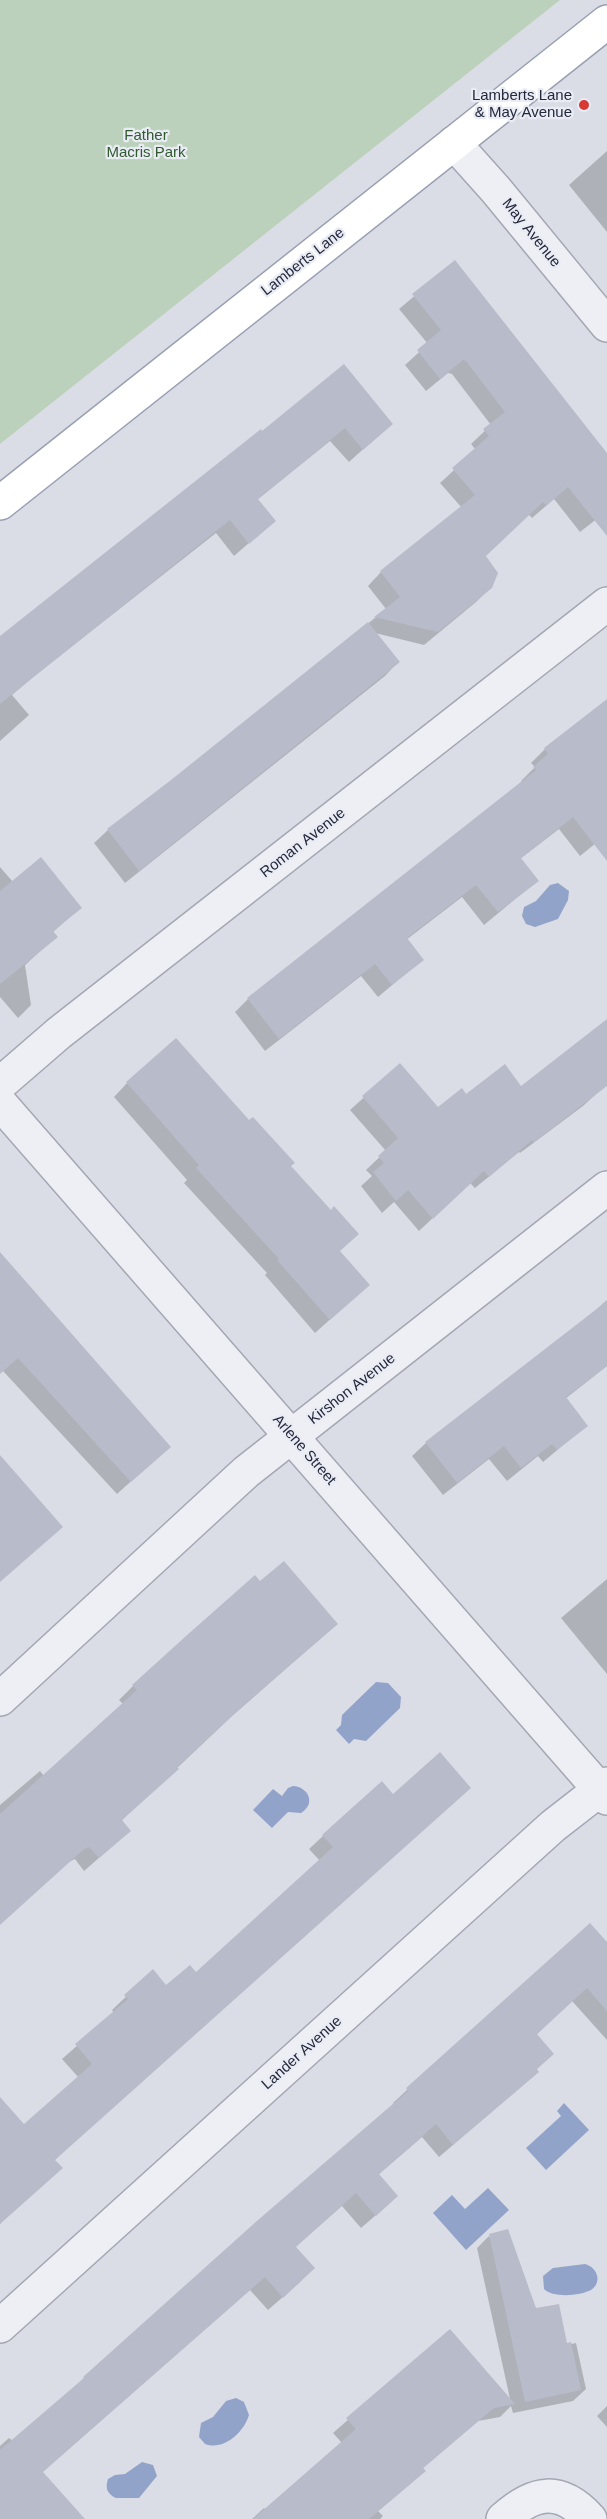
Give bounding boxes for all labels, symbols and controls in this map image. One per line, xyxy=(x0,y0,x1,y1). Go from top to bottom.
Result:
place label: Lamberts Lane & May Avenue xyxy=(472,87,572,122)
marker: Lamberts Lane & May Avenue xyxy=(577,98,591,112)
park label: Father Macris Park xyxy=(106,127,186,162)
street label: May Avenue xyxy=(498,195,564,271)
street label: Lamberts Lane xyxy=(258,224,348,300)
street label: Roman Avenue xyxy=(257,804,349,882)
street label: Kirshon Avenue xyxy=(305,1349,399,1429)
street label: Arlene Street xyxy=(268,1411,340,1489)
street label: Lander Avenue xyxy=(258,2012,346,2094)

